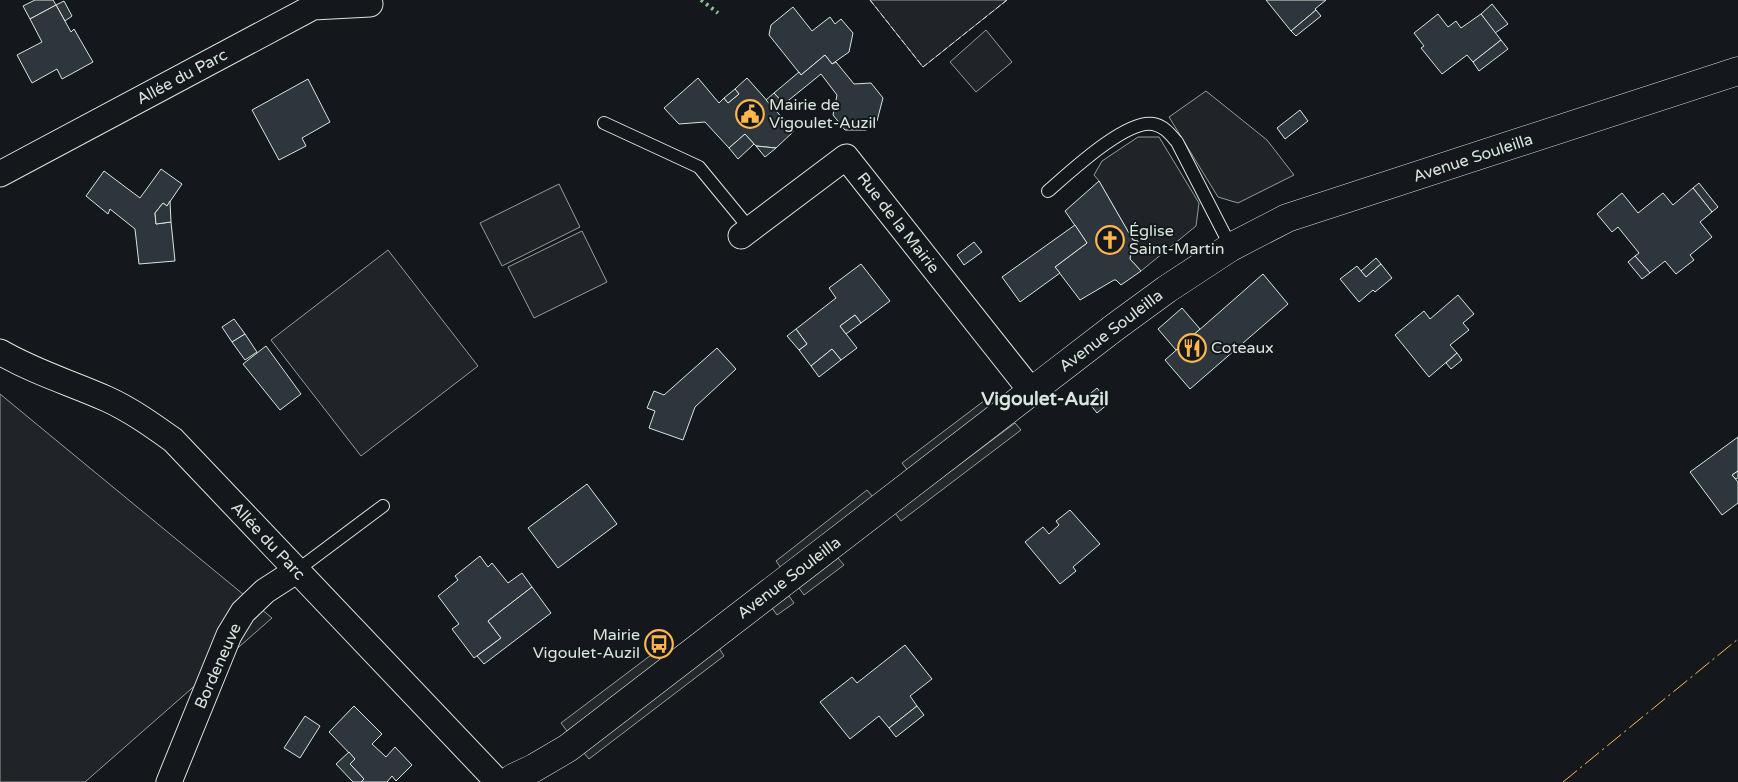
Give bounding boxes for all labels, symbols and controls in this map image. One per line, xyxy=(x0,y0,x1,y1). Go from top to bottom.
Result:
street label: Allée du Parc xyxy=(133,45,231,109)
place label: Mairie de Vigoulet-Auzil xyxy=(769,95,876,133)
public building icon: Mairie de Vigoulet-Auzil xyxy=(735,99,765,129)
street label: Avenue Souleilla xyxy=(1411,129,1535,187)
street label: Rue de la Mairie xyxy=(852,169,944,277)
place label: Église Saint-Martin xyxy=(1129,221,1224,259)
church icon: Église Saint-Martin xyxy=(1095,225,1125,255)
street label: Avenue Souleilla xyxy=(1055,285,1167,377)
restaurant icon: Coteaux xyxy=(1177,333,1207,363)
place label: Coteaux xyxy=(1211,338,1274,358)
district label: Vigoulet-Auzil xyxy=(981,388,1109,411)
street label: Allée du Parc xyxy=(227,498,309,584)
street label: Avenue Souleilla xyxy=(733,532,845,624)
street label: Bordeneuve xyxy=(190,620,246,712)
place label: Mairie Vigoulet-Auzil xyxy=(533,625,640,663)
bus stop icon: Mairie Vigoulet-Auzil xyxy=(644,629,674,659)

